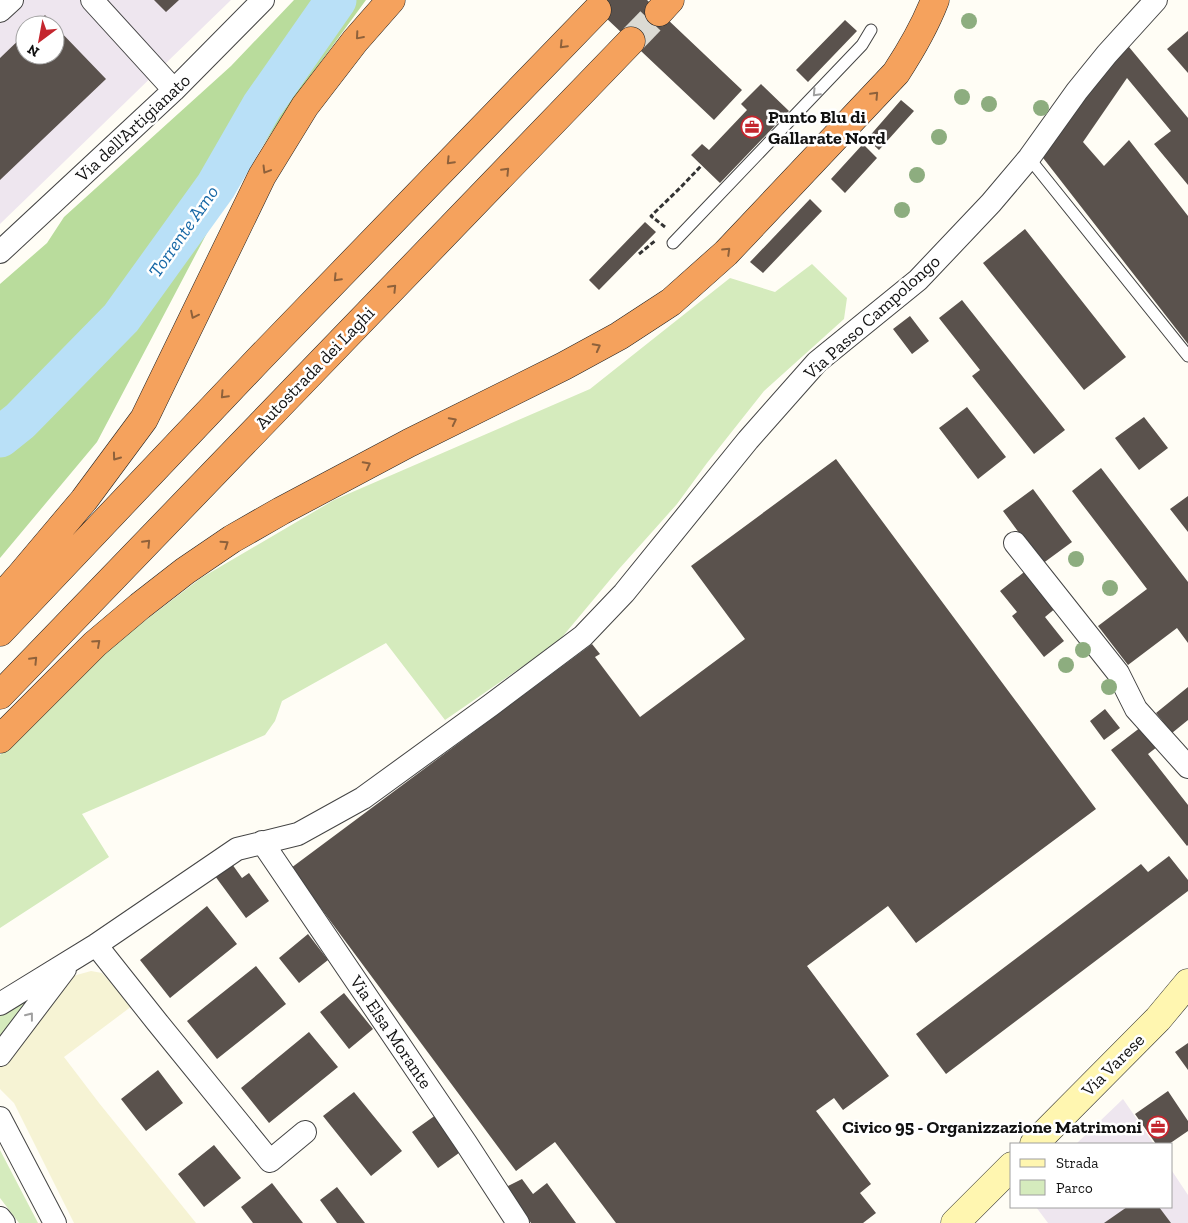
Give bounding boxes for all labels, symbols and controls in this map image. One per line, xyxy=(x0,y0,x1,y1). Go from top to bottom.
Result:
north arrow xyxy=(15,15,65,65)
one-way arrow xyxy=(355,31,364,40)
one-way arrow xyxy=(560,39,569,48)
text: N xyxy=(24,40,42,61)
street label: Via dell'Artigianato xyxy=(70,69,195,187)
one-way arrow xyxy=(813,88,822,97)
one-way arrow xyxy=(869,92,878,101)
place label: Punto Blu di Gallarate Nord xyxy=(768,106,887,149)
office icon: Punto Blu di Gallarate Nord xyxy=(740,115,764,139)
one-way arrow xyxy=(447,156,456,165)
one-way arrow xyxy=(263,164,273,173)
one-way arrow xyxy=(500,168,509,177)
water label: Torrente Arno xyxy=(143,181,223,282)
one-way arrow xyxy=(721,248,730,257)
street label: Via Passo Campolongo xyxy=(799,250,945,385)
one-way arrow xyxy=(334,272,343,281)
one-way arrow xyxy=(387,284,396,293)
street label: Autostrada dei Laghi xyxy=(251,302,379,434)
one-way arrow xyxy=(190,310,200,319)
one-way arrow xyxy=(592,344,601,354)
one-way arrow xyxy=(221,390,230,399)
one-way arrow xyxy=(447,417,456,427)
one-way arrow xyxy=(113,451,122,461)
one-way arrow xyxy=(362,461,371,471)
one-way arrow xyxy=(141,540,150,549)
one-way arrow xyxy=(219,541,229,550)
one-way arrow xyxy=(91,640,100,649)
one-way arrow xyxy=(28,657,37,666)
street label: Via Elsa Morante xyxy=(345,970,437,1093)
one-way arrow xyxy=(24,1013,32,1022)
street label: Via Varese xyxy=(1076,1029,1149,1102)
office icon: Civico 95 - Organizzazione Matrimoni xyxy=(1146,1115,1170,1139)
place label: Civico 95 - Organizzazione Matrimoni xyxy=(842,1116,1143,1138)
legend xyxy=(1010,1143,1173,1208)
text: Strada xyxy=(1056,1154,1099,1172)
text: Parco xyxy=(1056,1179,1093,1197)

